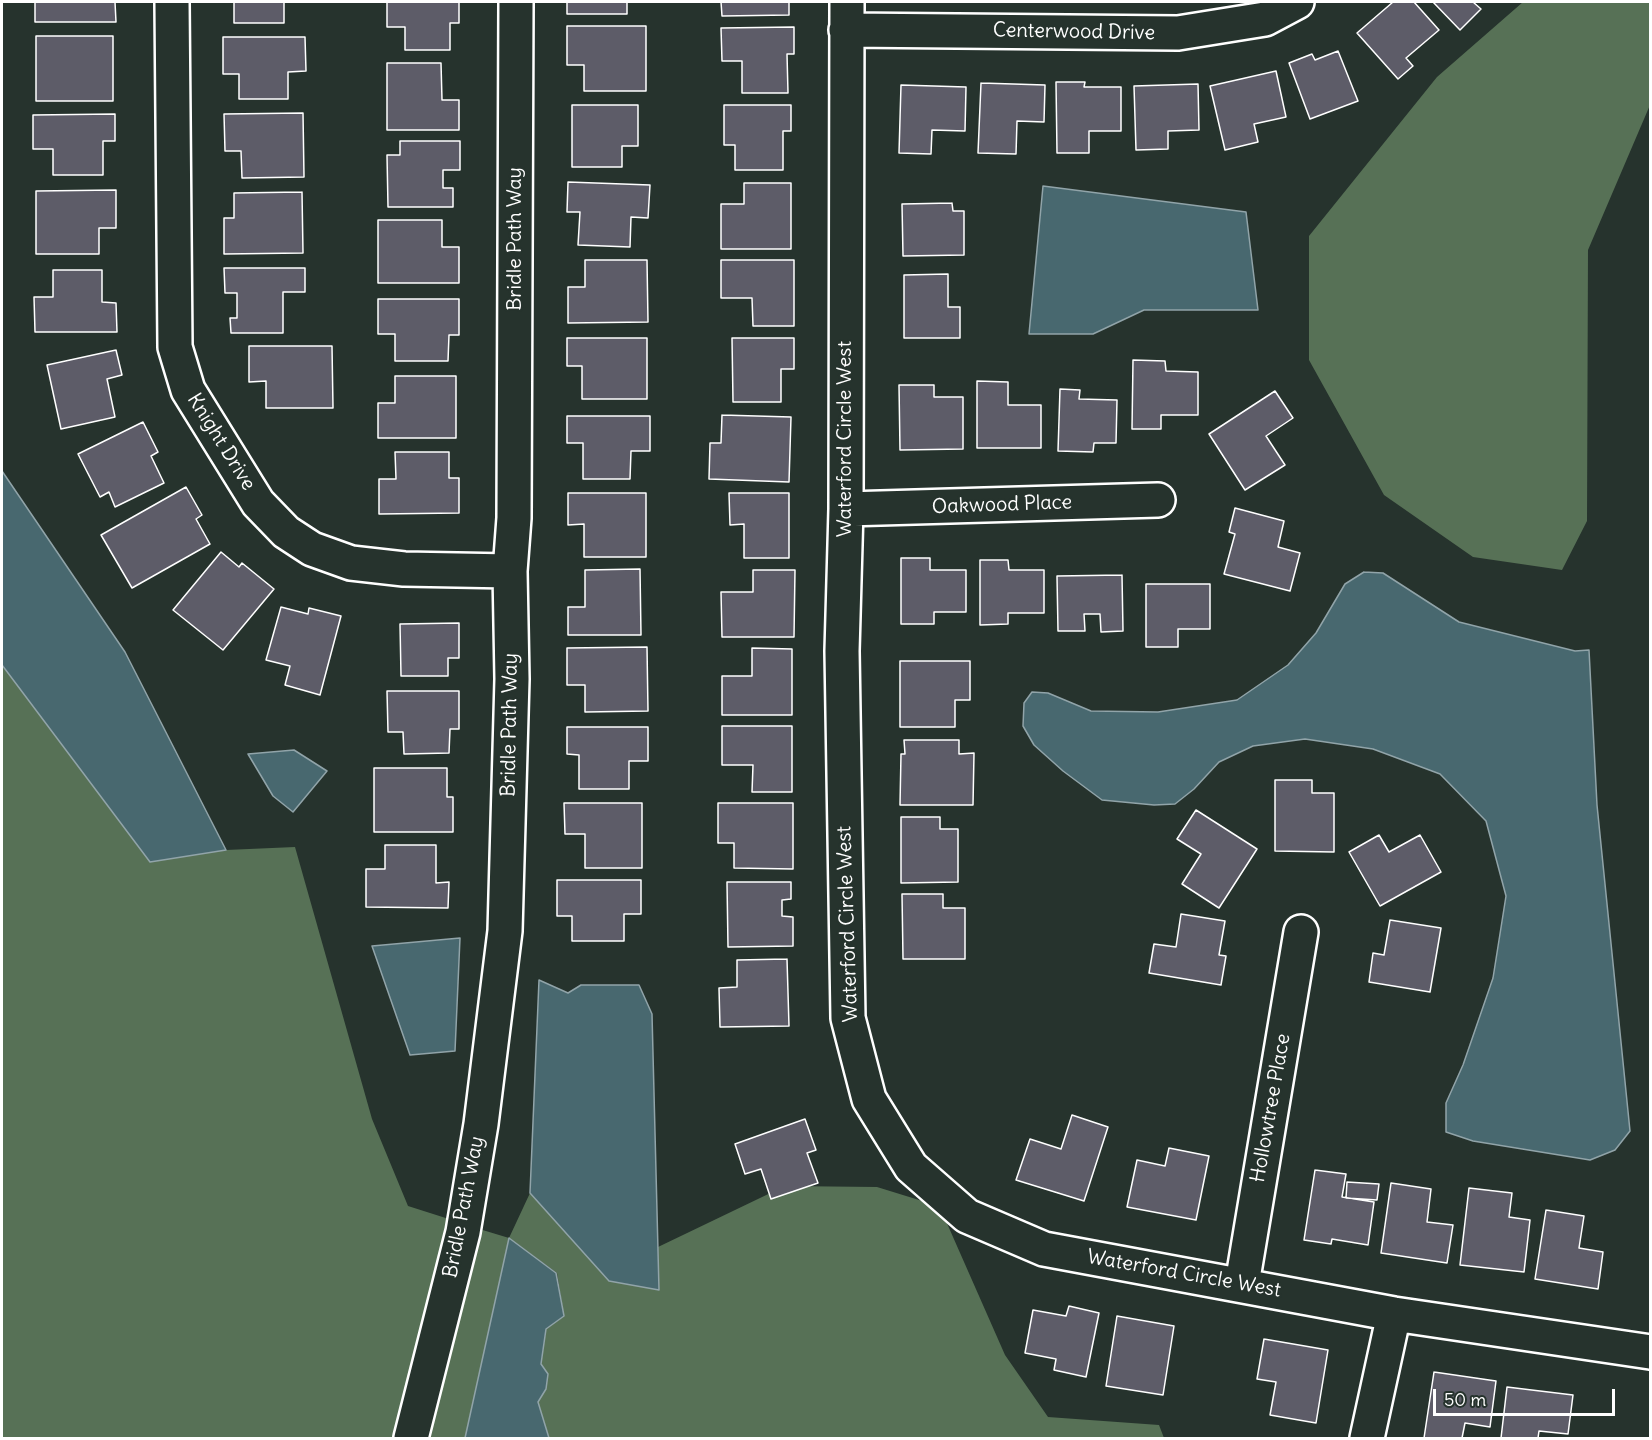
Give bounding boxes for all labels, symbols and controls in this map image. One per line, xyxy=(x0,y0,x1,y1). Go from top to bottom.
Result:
street label: Centerwood Drive xyxy=(993,19,1155,45)
street label: Bridle Path Way xyxy=(503,167,527,311)
street label: Waterford Circle West xyxy=(833,341,857,537)
street label: Knight Drive xyxy=(182,389,260,495)
street label: Oakwood Place xyxy=(932,491,1072,519)
street label: Bridle Path Way xyxy=(497,653,523,797)
street label: Waterford Circle West xyxy=(833,826,863,1022)
street label: Hollowtree Place xyxy=(1246,1032,1296,1184)
street label: Bridle Path Way xyxy=(439,1134,489,1280)
street label: Waterford Circle West xyxy=(1085,1245,1283,1303)
scale bar xyxy=(1436,1377,1618,1415)
text: 50 m xyxy=(1444,1388,1486,1411)

